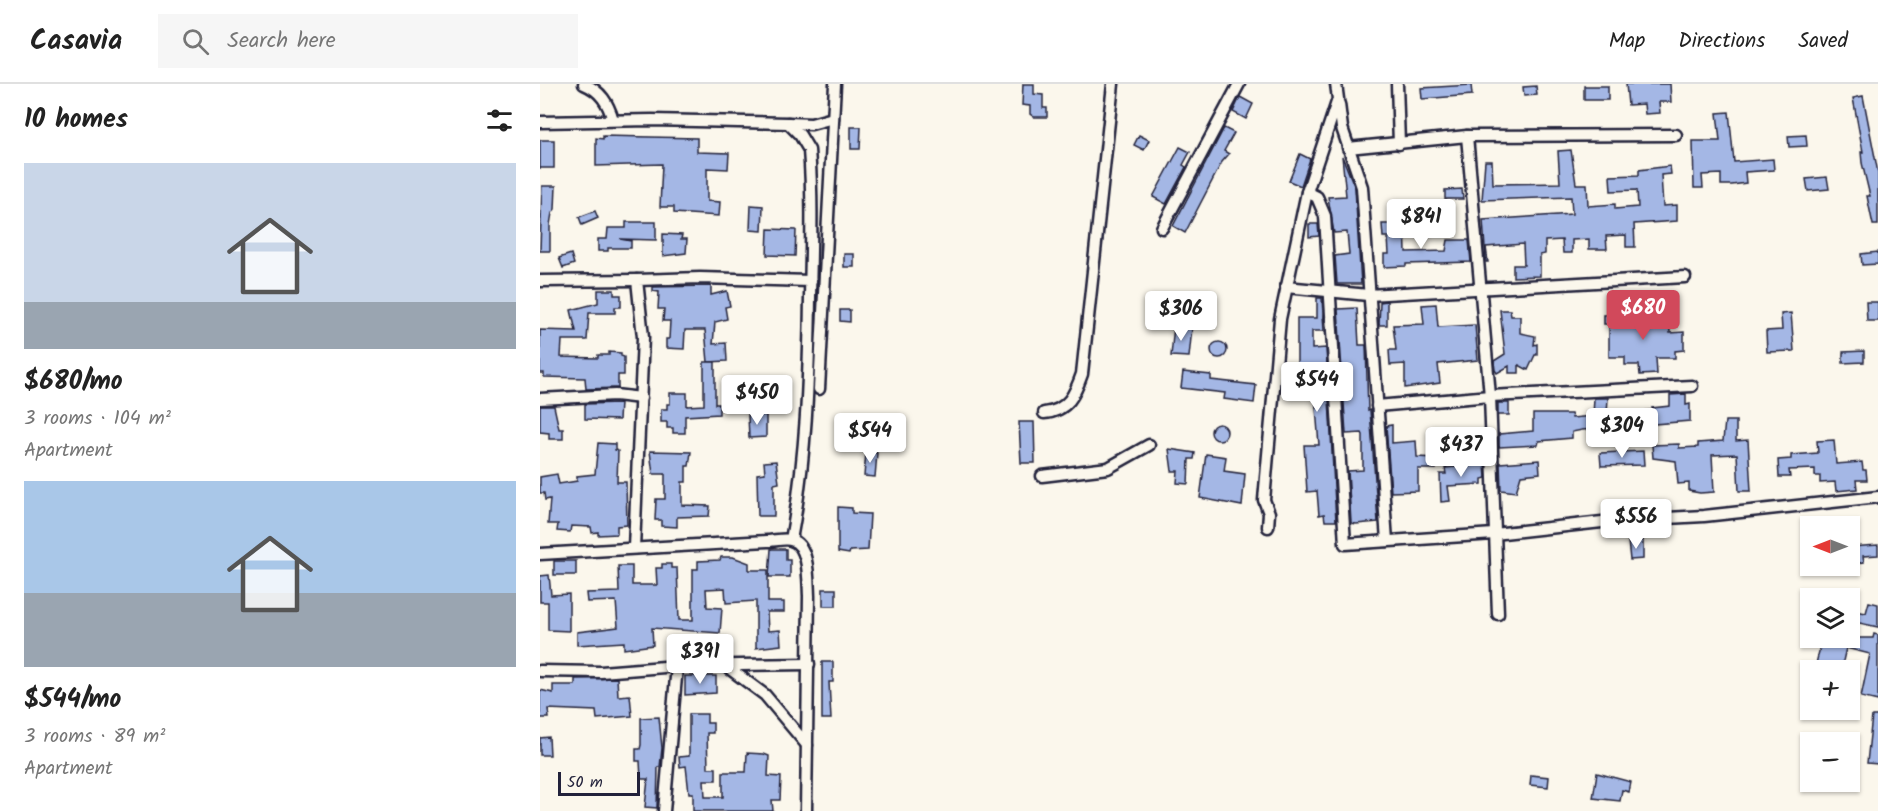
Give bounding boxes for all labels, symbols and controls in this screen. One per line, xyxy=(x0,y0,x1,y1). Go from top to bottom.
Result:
search box xyxy=(158,14,578,68)
text: Casavia xyxy=(30,19,122,64)
text: Search here xyxy=(227,24,336,59)
icon: search xyxy=(179,25,212,58)
text: Map xyxy=(1609,25,1645,58)
text: Directions xyxy=(1678,25,1765,58)
text: Saved xyxy=(1798,25,1848,58)
text: 10 homes xyxy=(24,99,128,141)
icon: filters xyxy=(483,104,516,137)
pin: $841 xyxy=(1385,199,1457,250)
icon: home xyxy=(216,202,324,310)
text: $841 xyxy=(1401,202,1441,234)
pin: $680 xyxy=(1607,290,1679,341)
pin: $306 xyxy=(1145,291,1217,342)
text: $680 xyxy=(1621,293,1665,325)
text: $306 xyxy=(1159,294,1203,326)
text: $680/mo xyxy=(24,361,123,403)
pin: $544 xyxy=(1281,362,1353,413)
text: $544 xyxy=(1295,365,1339,397)
pin: $450 xyxy=(721,375,793,426)
text: $450 xyxy=(735,378,779,410)
text: 3 rooms · 104 m² xyxy=(24,403,171,435)
pin: $304 xyxy=(1586,408,1658,459)
text: $304 xyxy=(1600,411,1644,443)
pin: $544 xyxy=(834,413,906,464)
text: $544 xyxy=(848,416,892,448)
pin: $437 xyxy=(1425,427,1497,478)
text: $437 xyxy=(1439,430,1483,462)
text: Apartment xyxy=(24,435,113,467)
pin: $556 xyxy=(1600,499,1672,550)
text: $556 xyxy=(1615,502,1657,534)
north arrow xyxy=(1800,516,1860,576)
map controls xyxy=(1800,516,1860,792)
icon: home xyxy=(216,520,324,628)
button: layers xyxy=(1800,588,1860,648)
pin: $391 xyxy=(664,634,736,685)
text: $391 xyxy=(681,637,719,669)
button: + xyxy=(1800,660,1860,720)
text: $544/mo xyxy=(24,679,121,721)
text: 3 rooms · 89 m² xyxy=(24,721,165,753)
button: − xyxy=(1800,732,1860,792)
text: Apartment xyxy=(24,753,113,785)
scale bar xyxy=(558,769,640,796)
text: 50 m xyxy=(567,770,603,795)

